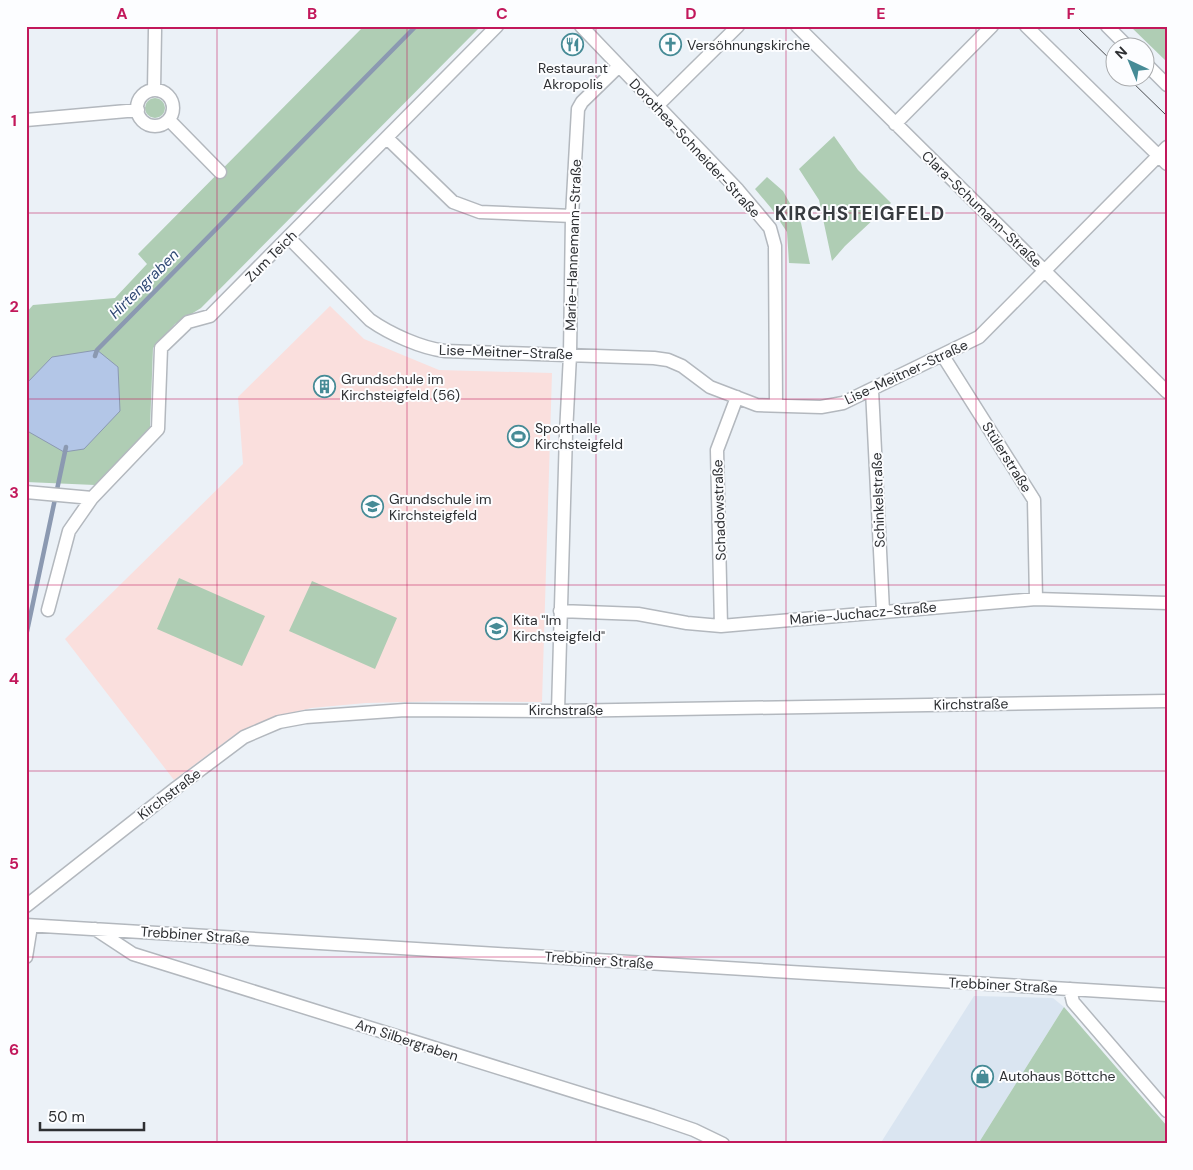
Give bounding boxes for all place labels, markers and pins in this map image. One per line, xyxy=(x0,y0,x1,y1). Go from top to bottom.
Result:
restaurant icon: Restaurant Akropolis xyxy=(561,33,585,57)
church icon: Versöhnungskirche xyxy=(659,33,683,57)
place label: Versöhnungskirche xyxy=(687,36,810,54)
place label: Restaurant Akropolis xyxy=(538,59,608,93)
place label: Grundschule im Kirchsteigfeld (56) xyxy=(341,370,460,404)
building icon: Grundschule im Kirchsteigfeld (56) xyxy=(313,375,337,399)
place label: Sporthalle Kirchsteigfeld xyxy=(535,419,623,453)
sports icon: Sporthalle Kirchsteigfeld xyxy=(507,424,531,448)
place label: Grundschule im Kirchsteigfeld xyxy=(389,490,491,524)
school or university icon: Grundschule im Kirchsteigfeld xyxy=(361,495,385,519)
place label: Kita "Im Kirchsteigfeld" xyxy=(513,611,605,645)
school or university icon: Kita "Im Kirchsteigfeld" xyxy=(485,616,509,640)
shop icon: Autohaus Böttche xyxy=(971,1064,995,1088)
place label: Autohaus Böttche xyxy=(999,1067,1115,1085)

